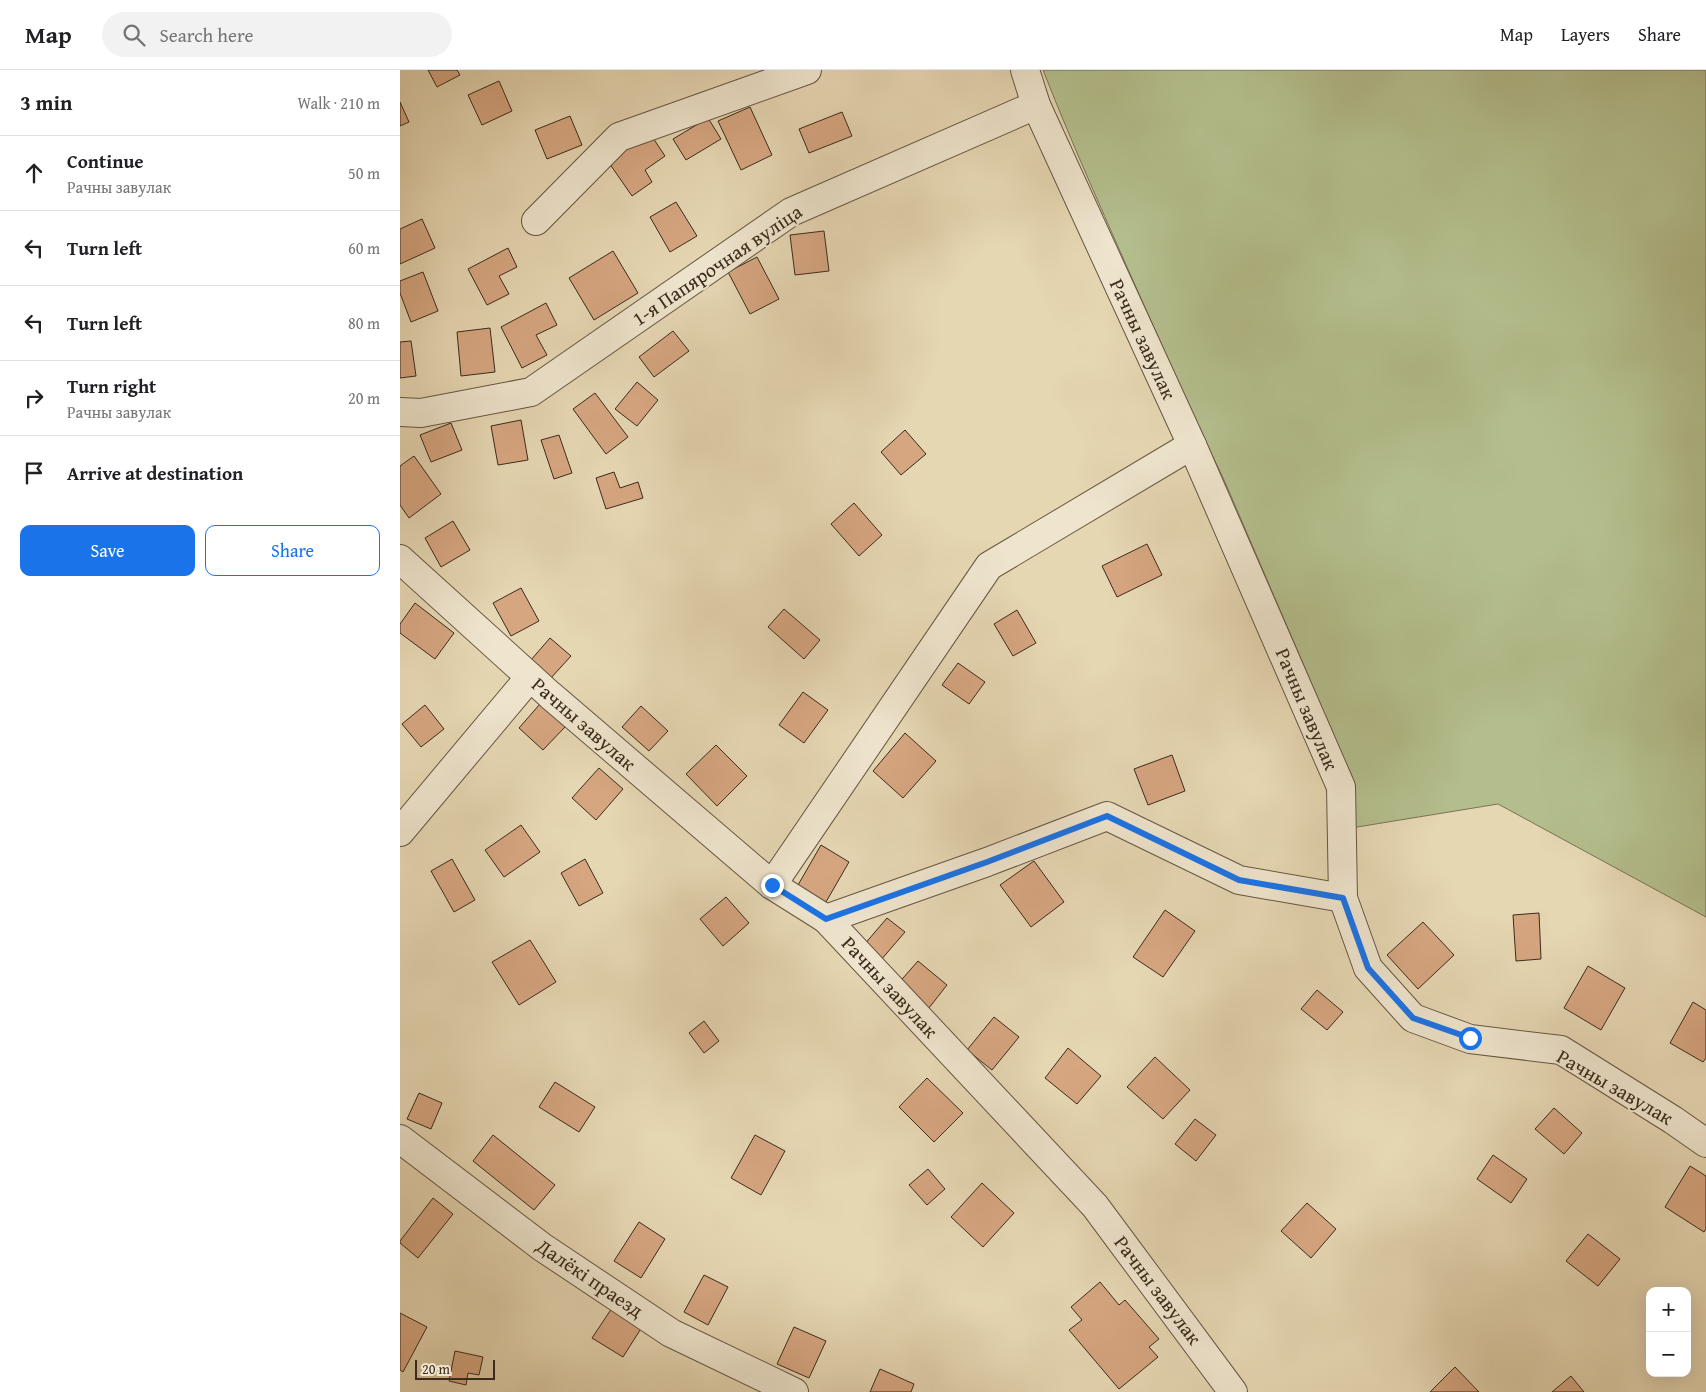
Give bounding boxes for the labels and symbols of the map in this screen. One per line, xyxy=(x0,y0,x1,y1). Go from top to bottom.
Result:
street label: 1-я Папярочная вуліца xyxy=(626,196,808,332)
street label: Рачны завулак xyxy=(1103,274,1184,404)
street label: Рачны завулак xyxy=(1269,643,1346,775)
street label: Рачны завулак xyxy=(526,670,643,778)
route end xyxy=(761,874,784,897)
street label: Рачны завулак xyxy=(835,929,946,1045)
route start xyxy=(1459,1027,1482,1050)
street label: Рачны завулак xyxy=(1552,1041,1679,1132)
street label: Рачны завулак xyxy=(1108,1229,1209,1351)
street label: Далёкі праезд xyxy=(530,1230,650,1324)
scale bar xyxy=(415,1357,495,1380)

